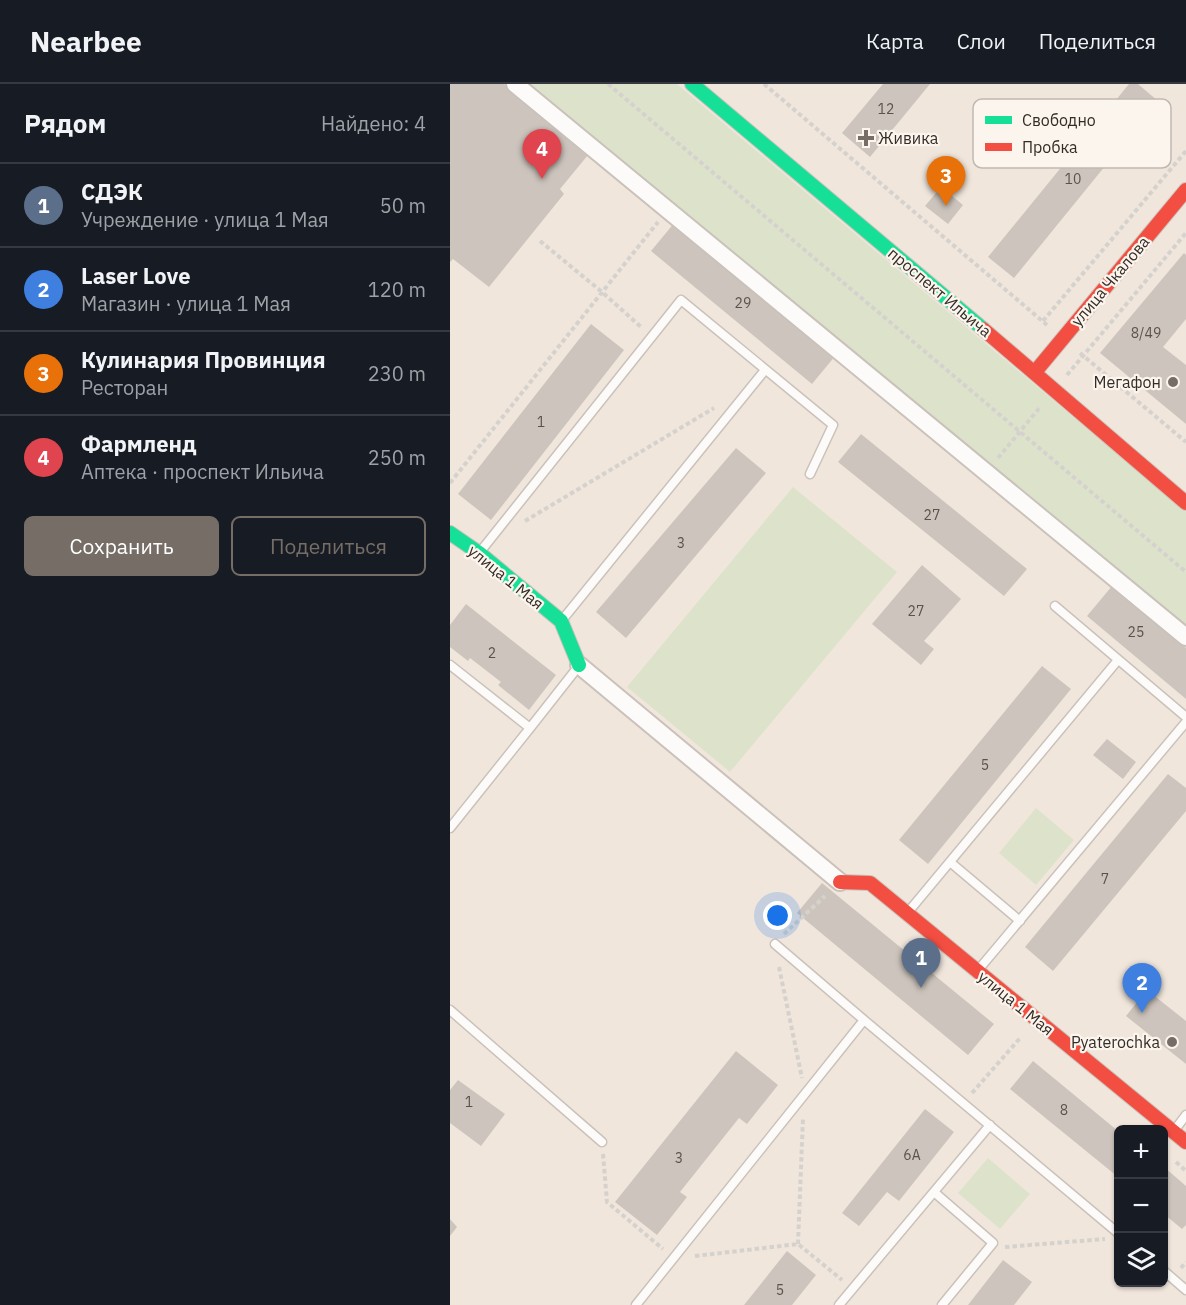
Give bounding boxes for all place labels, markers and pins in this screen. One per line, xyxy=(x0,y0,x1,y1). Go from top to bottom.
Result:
place label: Живика xyxy=(878,128,939,148)
pin: 4 xyxy=(522,130,562,179)
marker: Живика xyxy=(859,131,873,145)
pin: 3 xyxy=(926,156,966,206)
place label: Мегафон xyxy=(1094,372,1161,392)
marker: Мегафон xyxy=(1166,375,1180,389)
pin: 1 xyxy=(902,938,940,988)
pin: 2 xyxy=(1122,964,1162,1013)
place label: Pyaterochka xyxy=(1071,1032,1160,1052)
marker: Pyaterochka xyxy=(1165,1035,1179,1049)

